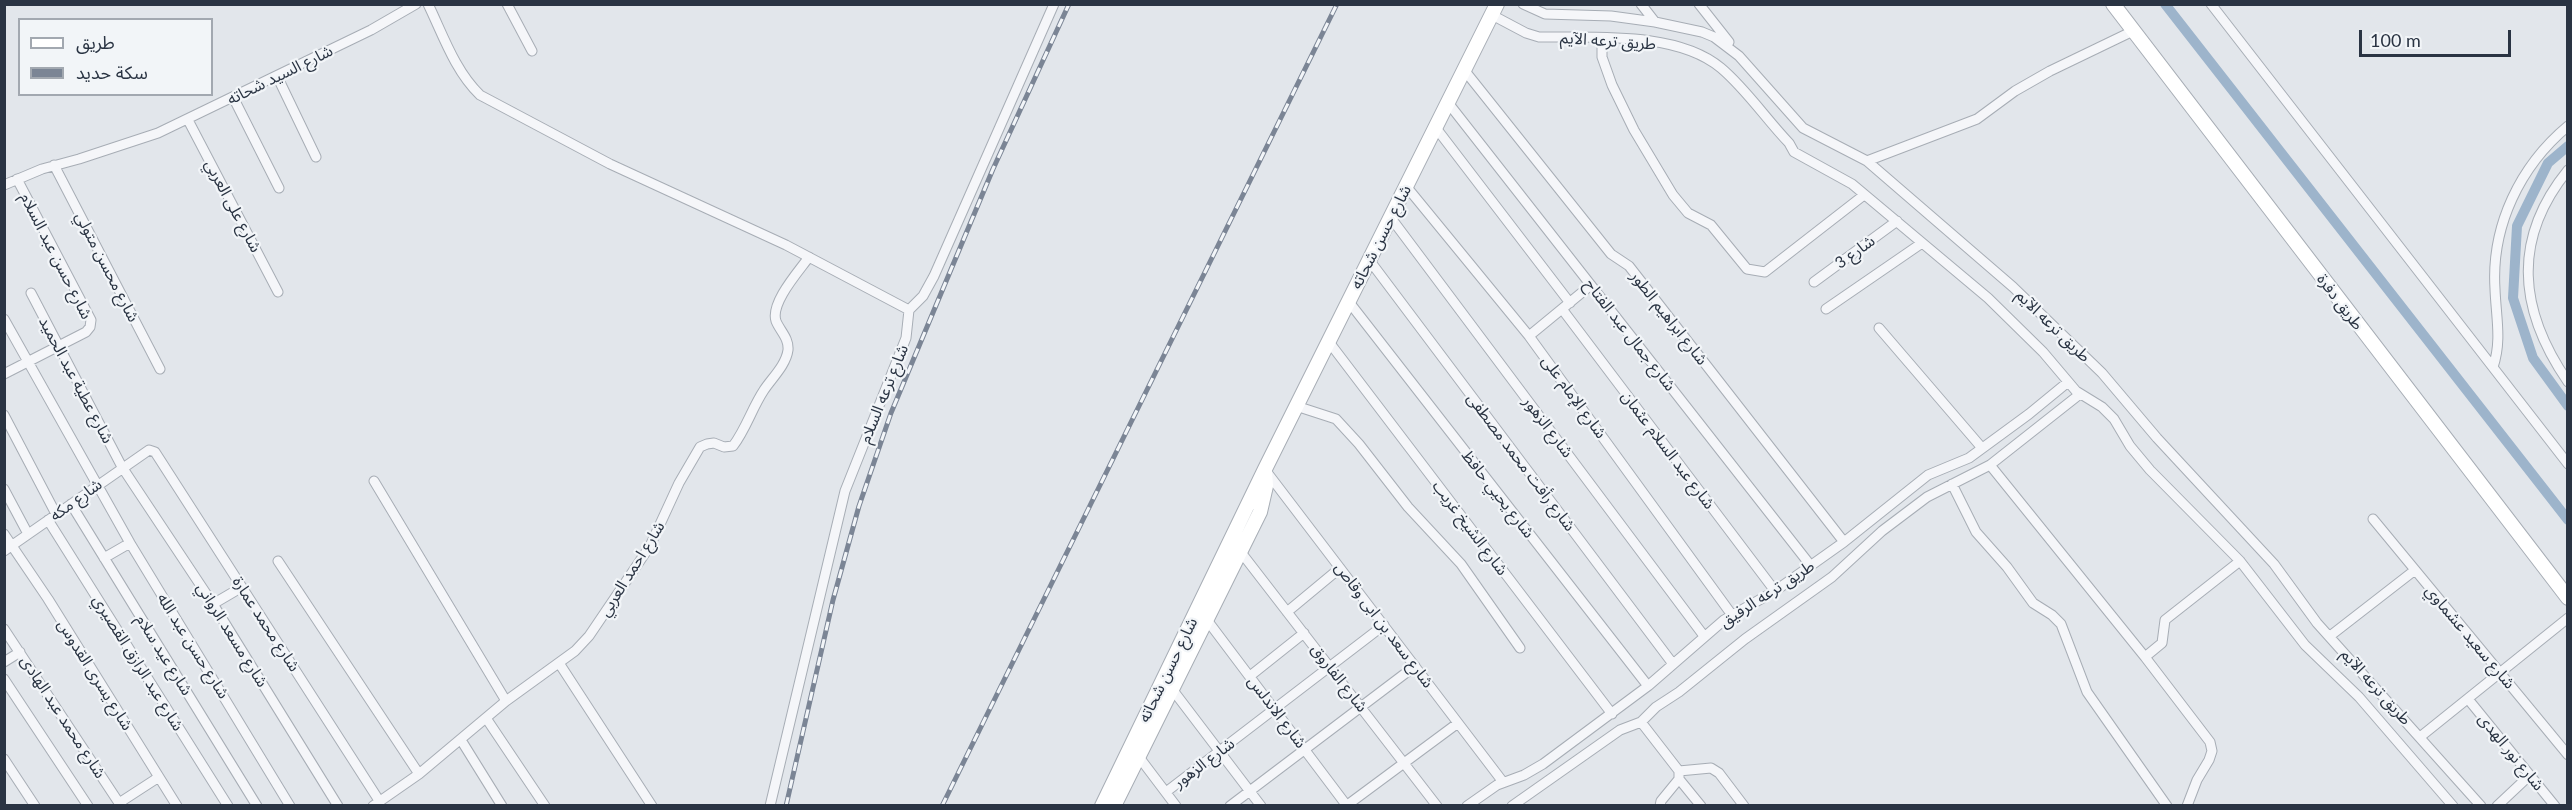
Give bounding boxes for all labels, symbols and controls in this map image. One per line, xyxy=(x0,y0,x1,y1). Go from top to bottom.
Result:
legend xyxy=(18,18,213,96)
scale bar xyxy=(2362,18,2514,56)
street label: طريق ترعه الآيم xyxy=(1559,28,1657,54)
text: 100 m xyxy=(2370,29,2421,51)
text: طريق xyxy=(76,31,115,53)
street label: شارع السيد شحاته xyxy=(224,41,336,109)
text: سكة حديد xyxy=(76,61,148,83)
street label: شارع على العربي xyxy=(201,156,265,256)
street label: شارع حسن شحاته xyxy=(1347,182,1415,292)
street label: شارع حسن عبد السلام xyxy=(16,190,96,322)
street label: شارع محسن متولي xyxy=(71,209,143,325)
street label: شارع 3 xyxy=(1831,231,1879,273)
street label: شارع ابراهيم الطور xyxy=(1626,267,1712,369)
street label: طريق دفرة xyxy=(2313,270,2367,334)
street label: شارع جمال عبد الفتاح xyxy=(1580,275,1680,395)
street label: طريق ترعه الآيم xyxy=(2012,286,2094,366)
street label: شارع عطية عبد الحميد xyxy=(35,313,117,447)
street label: شارع ترعه السلام xyxy=(855,342,913,446)
street label: شارع الإمام على xyxy=(1537,352,1611,442)
street label: شارع عبد السلام عثمان xyxy=(1617,387,1719,513)
street label: شارع رأفت محمد مصطفى xyxy=(1463,389,1579,535)
street label: شارع الزهور xyxy=(1519,393,1577,461)
street label: شارع يحيي حافظ xyxy=(1458,446,1538,542)
street label: شارع مكه xyxy=(46,475,106,525)
street label: شارع الشيخ غريب xyxy=(1428,477,1512,579)
street label: شارع احمد العربي xyxy=(595,518,669,620)
street label: طريق ترعه الرفيق xyxy=(1716,556,1818,632)
street label: شارع سعد بن ابى وقاص xyxy=(1330,558,1438,692)
street label: شارع محمد عمارة xyxy=(228,573,304,675)
street label: شارع مسعد الرواني xyxy=(192,579,272,691)
street label: شارع سعيد عشماوي xyxy=(2421,581,2519,693)
street label: شارع حسن عبد الله xyxy=(153,590,233,702)
street label: شارع عبد الرازق القصيري xyxy=(88,592,188,734)
street label: شارع عيد سلام xyxy=(132,611,196,699)
street label: شارع حسن شحاته xyxy=(1134,615,1202,725)
street label: شارع يسرى القدوس xyxy=(53,616,137,734)
street label: شارع الفاروق xyxy=(1306,640,1372,716)
street label: طريق ترعه الآيم xyxy=(2337,645,2415,729)
street label: شارع محمد عبد الهادى xyxy=(16,652,110,782)
street label: شارع الاندلس xyxy=(1244,672,1310,752)
street label: شارع نور الهدى xyxy=(2474,709,2548,795)
street label: شارع الزهور xyxy=(1170,734,1238,792)

